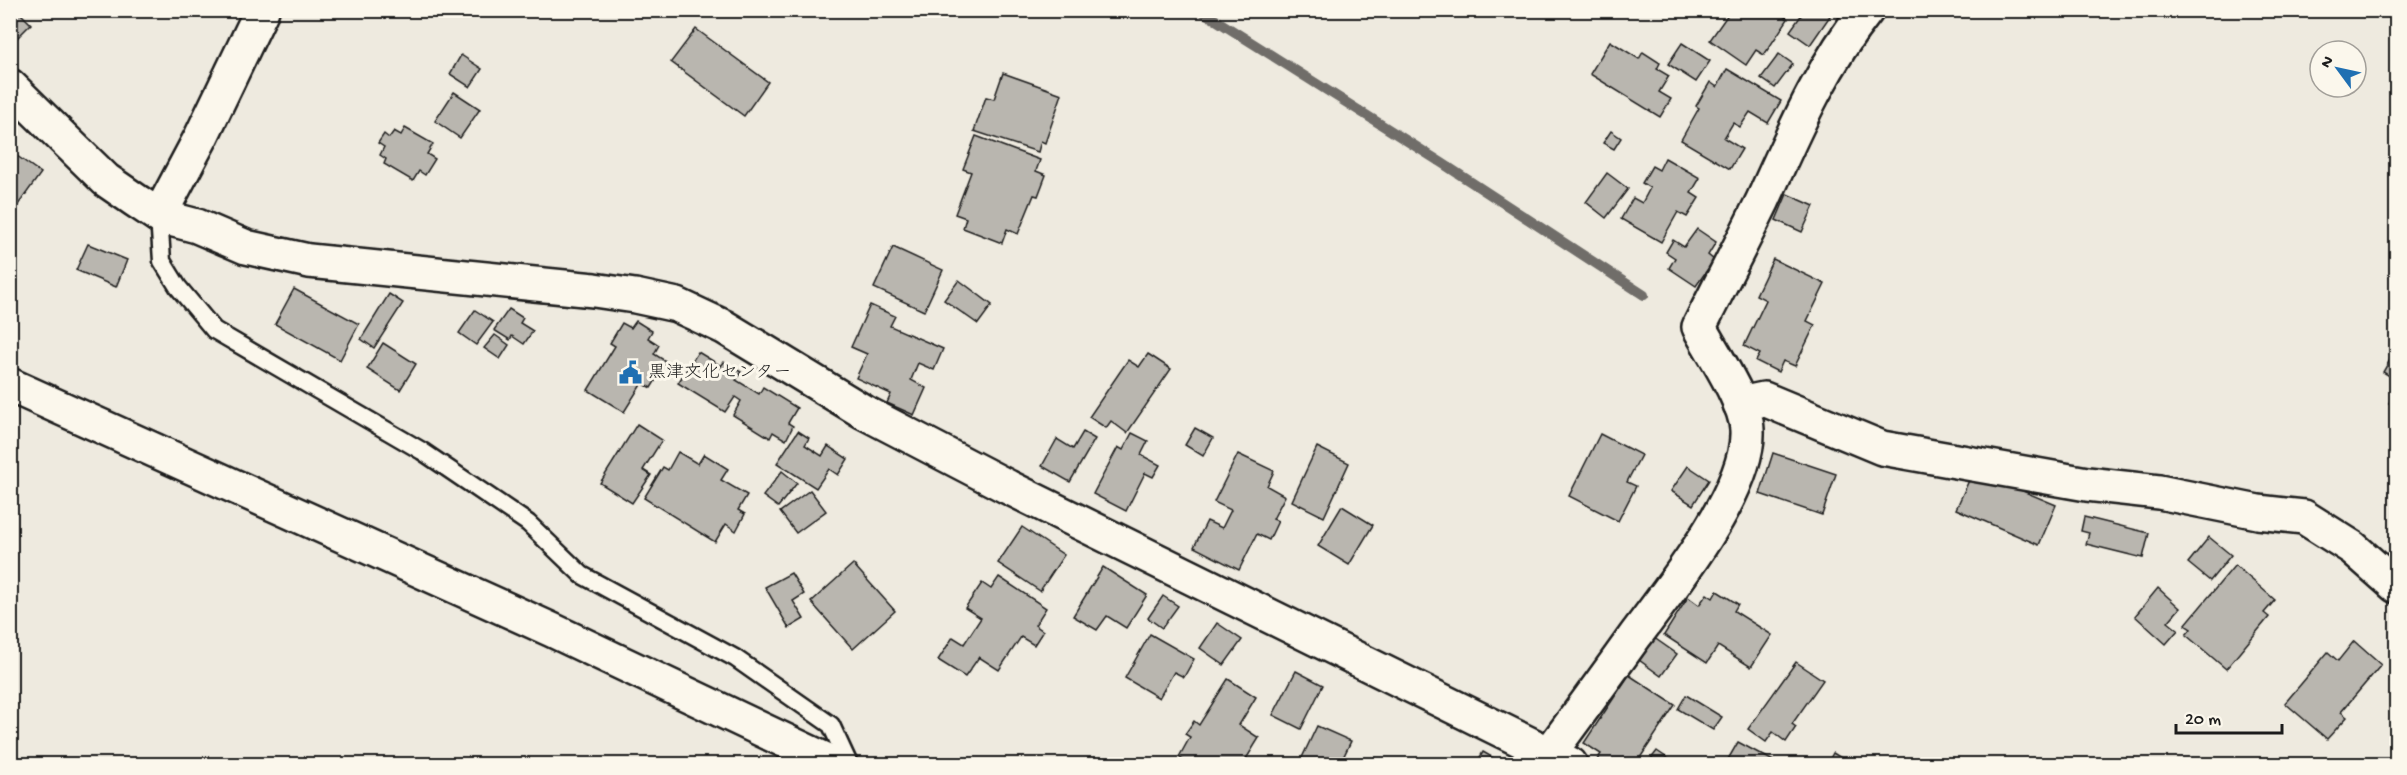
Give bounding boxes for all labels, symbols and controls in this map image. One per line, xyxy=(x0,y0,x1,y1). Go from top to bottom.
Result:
north arrow xyxy=(2308,39,2368,99)
text: N xyxy=(2318,53,2339,72)
public building icon: 黒津文化センター xyxy=(617,360,643,386)
place label: 黒津文化センター xyxy=(648,362,791,384)
scale bar xyxy=(2176,697,2282,735)
text: 20 m xyxy=(2185,710,2221,731)

